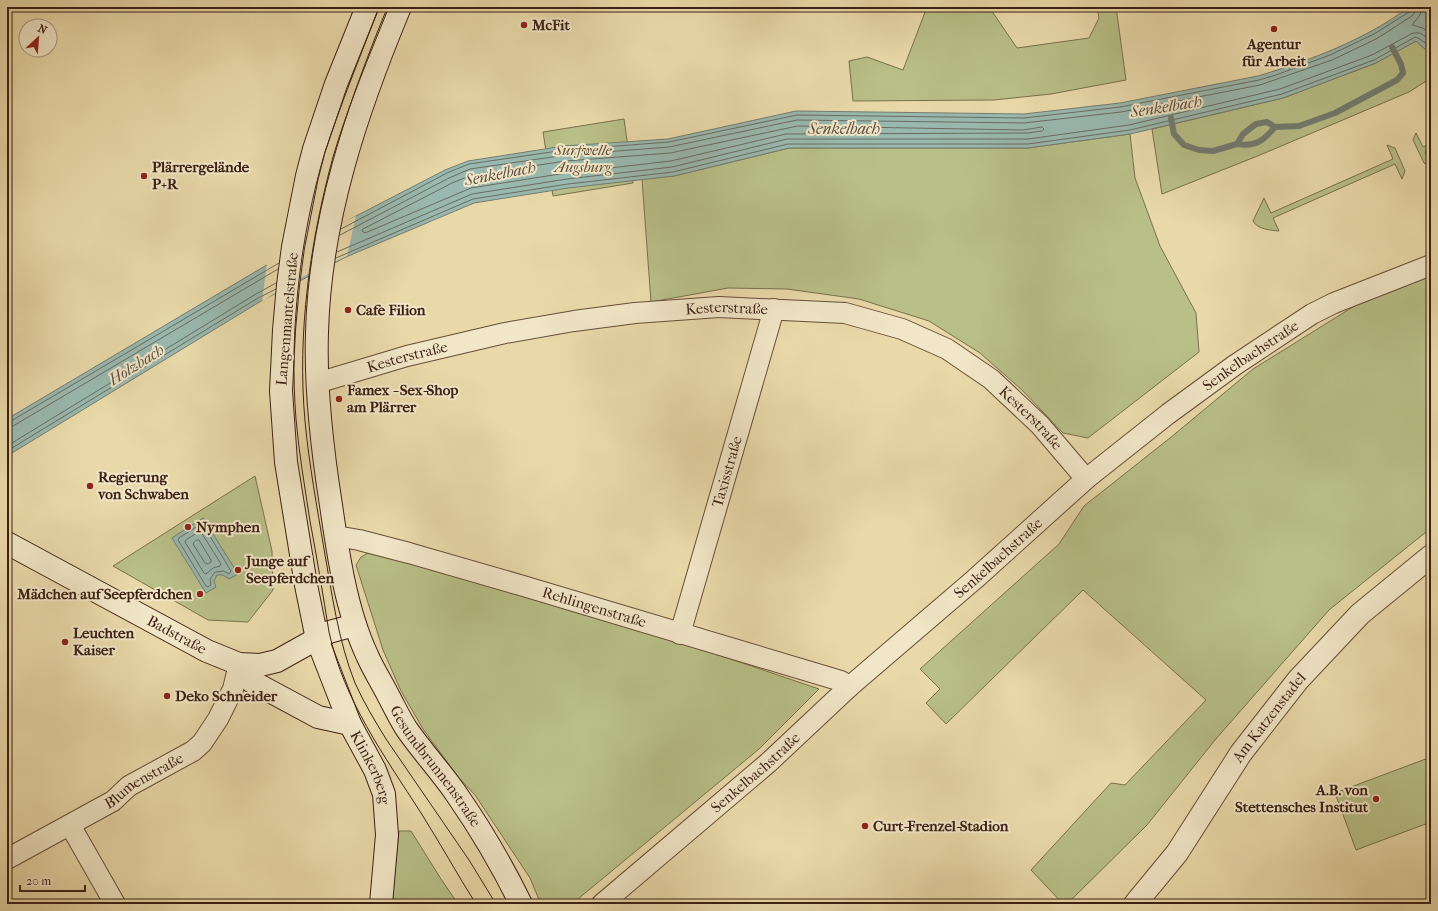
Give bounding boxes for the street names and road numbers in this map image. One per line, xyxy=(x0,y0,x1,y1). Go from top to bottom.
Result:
street label: Langenmantelstraße xyxy=(272,251,302,386)
street label: Kesterstraße xyxy=(685,298,769,318)
street label: Senkelbachstraße xyxy=(1199,316,1302,395)
street label: Kesterstraße xyxy=(365,338,450,376)
street label: Kesterstraße xyxy=(995,382,1067,454)
street label: Taxisstraße xyxy=(708,433,746,509)
street label: Senkelbachstraße xyxy=(950,513,1046,602)
street label: Rehlingenstraße xyxy=(540,583,649,631)
street label: Badstraße xyxy=(144,611,210,658)
street label: Am Katzenstadel xyxy=(1228,669,1309,767)
street label: Gesundbrunnenstraße xyxy=(386,703,485,831)
street label: Klinkerberg xyxy=(346,727,394,806)
street label: Senkelbachstraße xyxy=(707,728,804,817)
street label: Blumenstraße xyxy=(101,749,187,813)

